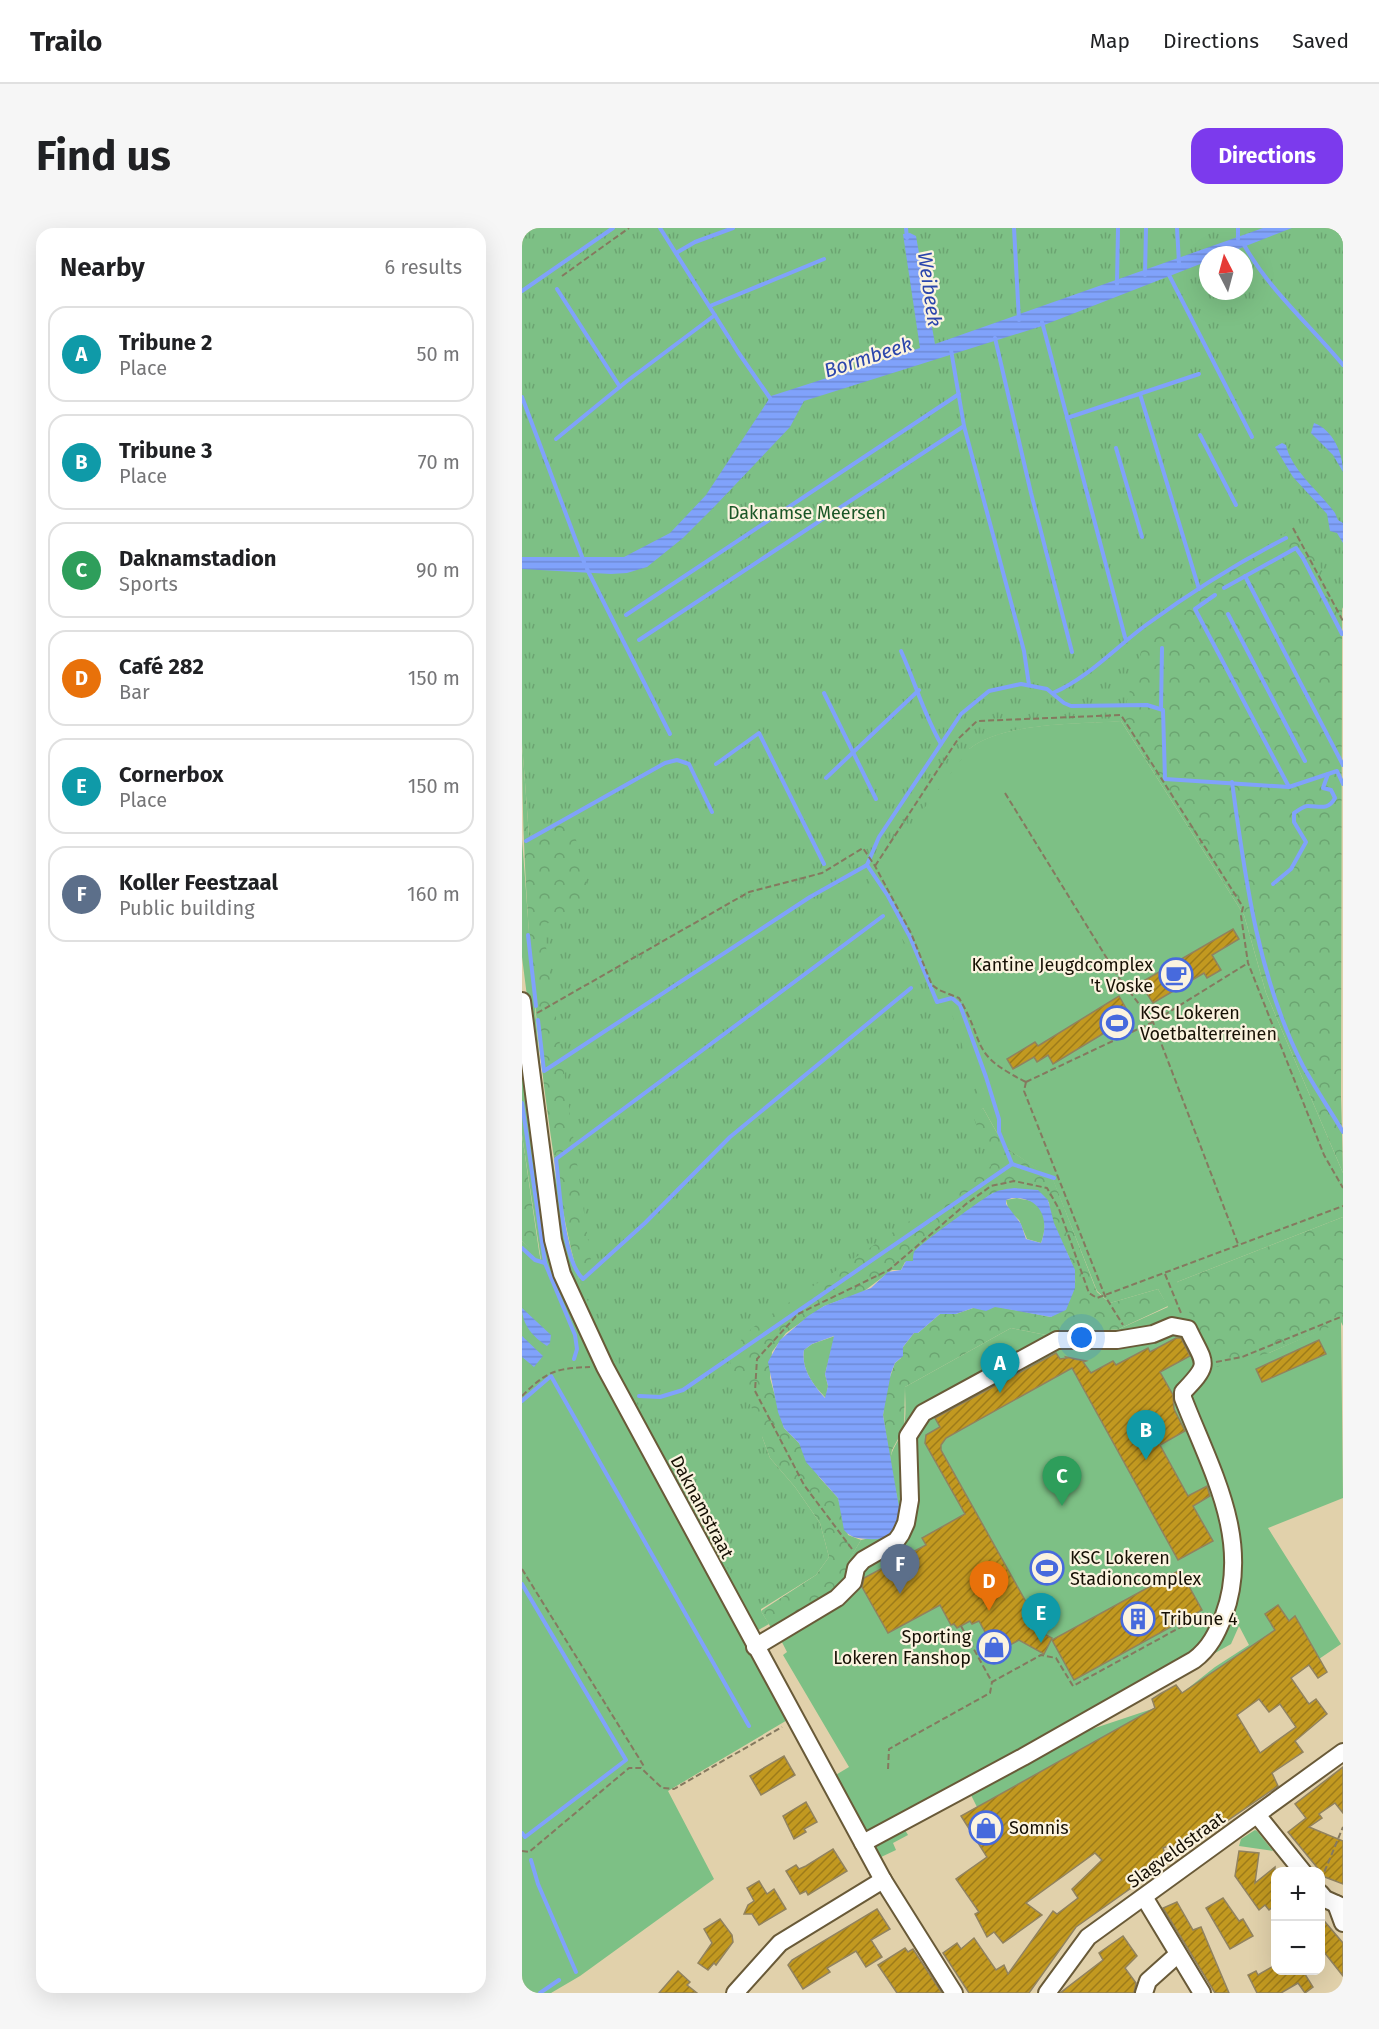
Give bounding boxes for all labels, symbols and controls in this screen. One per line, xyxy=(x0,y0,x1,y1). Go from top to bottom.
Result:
text: Trailo xyxy=(30,25,102,58)
text: Map xyxy=(1090,28,1130,54)
text: Directions xyxy=(1163,28,1259,54)
text: Saved xyxy=(1292,28,1349,54)
button: Directions xyxy=(1191,128,1343,184)
text: Find us xyxy=(36,131,171,181)
north arrow xyxy=(1199,246,1253,300)
water label: Weibeek xyxy=(913,250,947,328)
text: Nearby xyxy=(60,252,145,283)
text: 6 results xyxy=(385,255,462,279)
text: Tribune 2 xyxy=(119,329,212,356)
water label: Bormbeek xyxy=(821,331,915,383)
text: A xyxy=(76,342,87,366)
text: 50 m xyxy=(416,342,460,366)
text: Place xyxy=(119,356,167,380)
text: Tribune 3 xyxy=(119,437,212,464)
text: B xyxy=(75,450,88,474)
text: 70 m xyxy=(418,450,460,474)
text: Place xyxy=(119,464,167,488)
park label: Daknamse Meersen xyxy=(728,502,886,524)
text: Daknamstadion xyxy=(119,545,277,572)
text: C xyxy=(76,558,87,582)
text: 90 m xyxy=(416,558,460,582)
text: Sports xyxy=(119,572,178,596)
text: Café 282 xyxy=(119,653,204,680)
text: D xyxy=(75,666,88,690)
text: 150 m xyxy=(408,666,460,690)
text: Bar xyxy=(119,680,150,704)
text: Cornerbox xyxy=(119,761,224,788)
text: E xyxy=(76,774,87,798)
text: 150 m xyxy=(408,774,460,798)
text: Place xyxy=(119,788,167,812)
text: Koller Feestzaal xyxy=(119,869,278,896)
text: F xyxy=(77,882,86,906)
text: 160 m xyxy=(407,882,460,906)
text: Public building xyxy=(119,896,255,920)
place label: Kantine Jeugdcomplex 't Voske xyxy=(971,954,1153,997)
cafe icon: Kantine Jeugdcomplex 't Voske xyxy=(1158,957,1194,993)
place label: KSC Lokeren Voetbalterreinen xyxy=(1140,1002,1277,1045)
sports icon: KSC Lokeren Voetbalterreinen xyxy=(1099,1005,1135,1041)
your location xyxy=(1067,1323,1096,1352)
pin: A xyxy=(980,1344,1020,1393)
pin: B xyxy=(1126,1410,1166,1460)
street label: Daknamstraat xyxy=(666,1452,739,1563)
pin: C xyxy=(1042,1456,1082,1506)
pin: F xyxy=(880,1544,920,1594)
place label: KSC Lokeren Stadioncomplex xyxy=(1070,1547,1202,1590)
sports icon: KSC Lokeren Stadioncomplex xyxy=(1029,1550,1065,1586)
pin: D xyxy=(970,1562,1008,1611)
pin: E xyxy=(1022,1594,1060,1643)
building icon: Tribune 4 xyxy=(1120,1601,1156,1637)
place label: Tribune 4 xyxy=(1161,1608,1238,1630)
place label: Sporting Lokeren Fanshop xyxy=(833,1626,972,1669)
shop icon: Sporting Lokeren Fanshop xyxy=(976,1629,1012,1665)
street label: Slagveldstraat xyxy=(1123,1807,1230,1893)
shop icon: Somnis xyxy=(968,1810,1004,1846)
place label: Somnis xyxy=(1009,1817,1069,1839)
map controls xyxy=(1271,1867,1325,1975)
button: + xyxy=(1271,1867,1325,1921)
button: − xyxy=(1271,1921,1325,1975)

